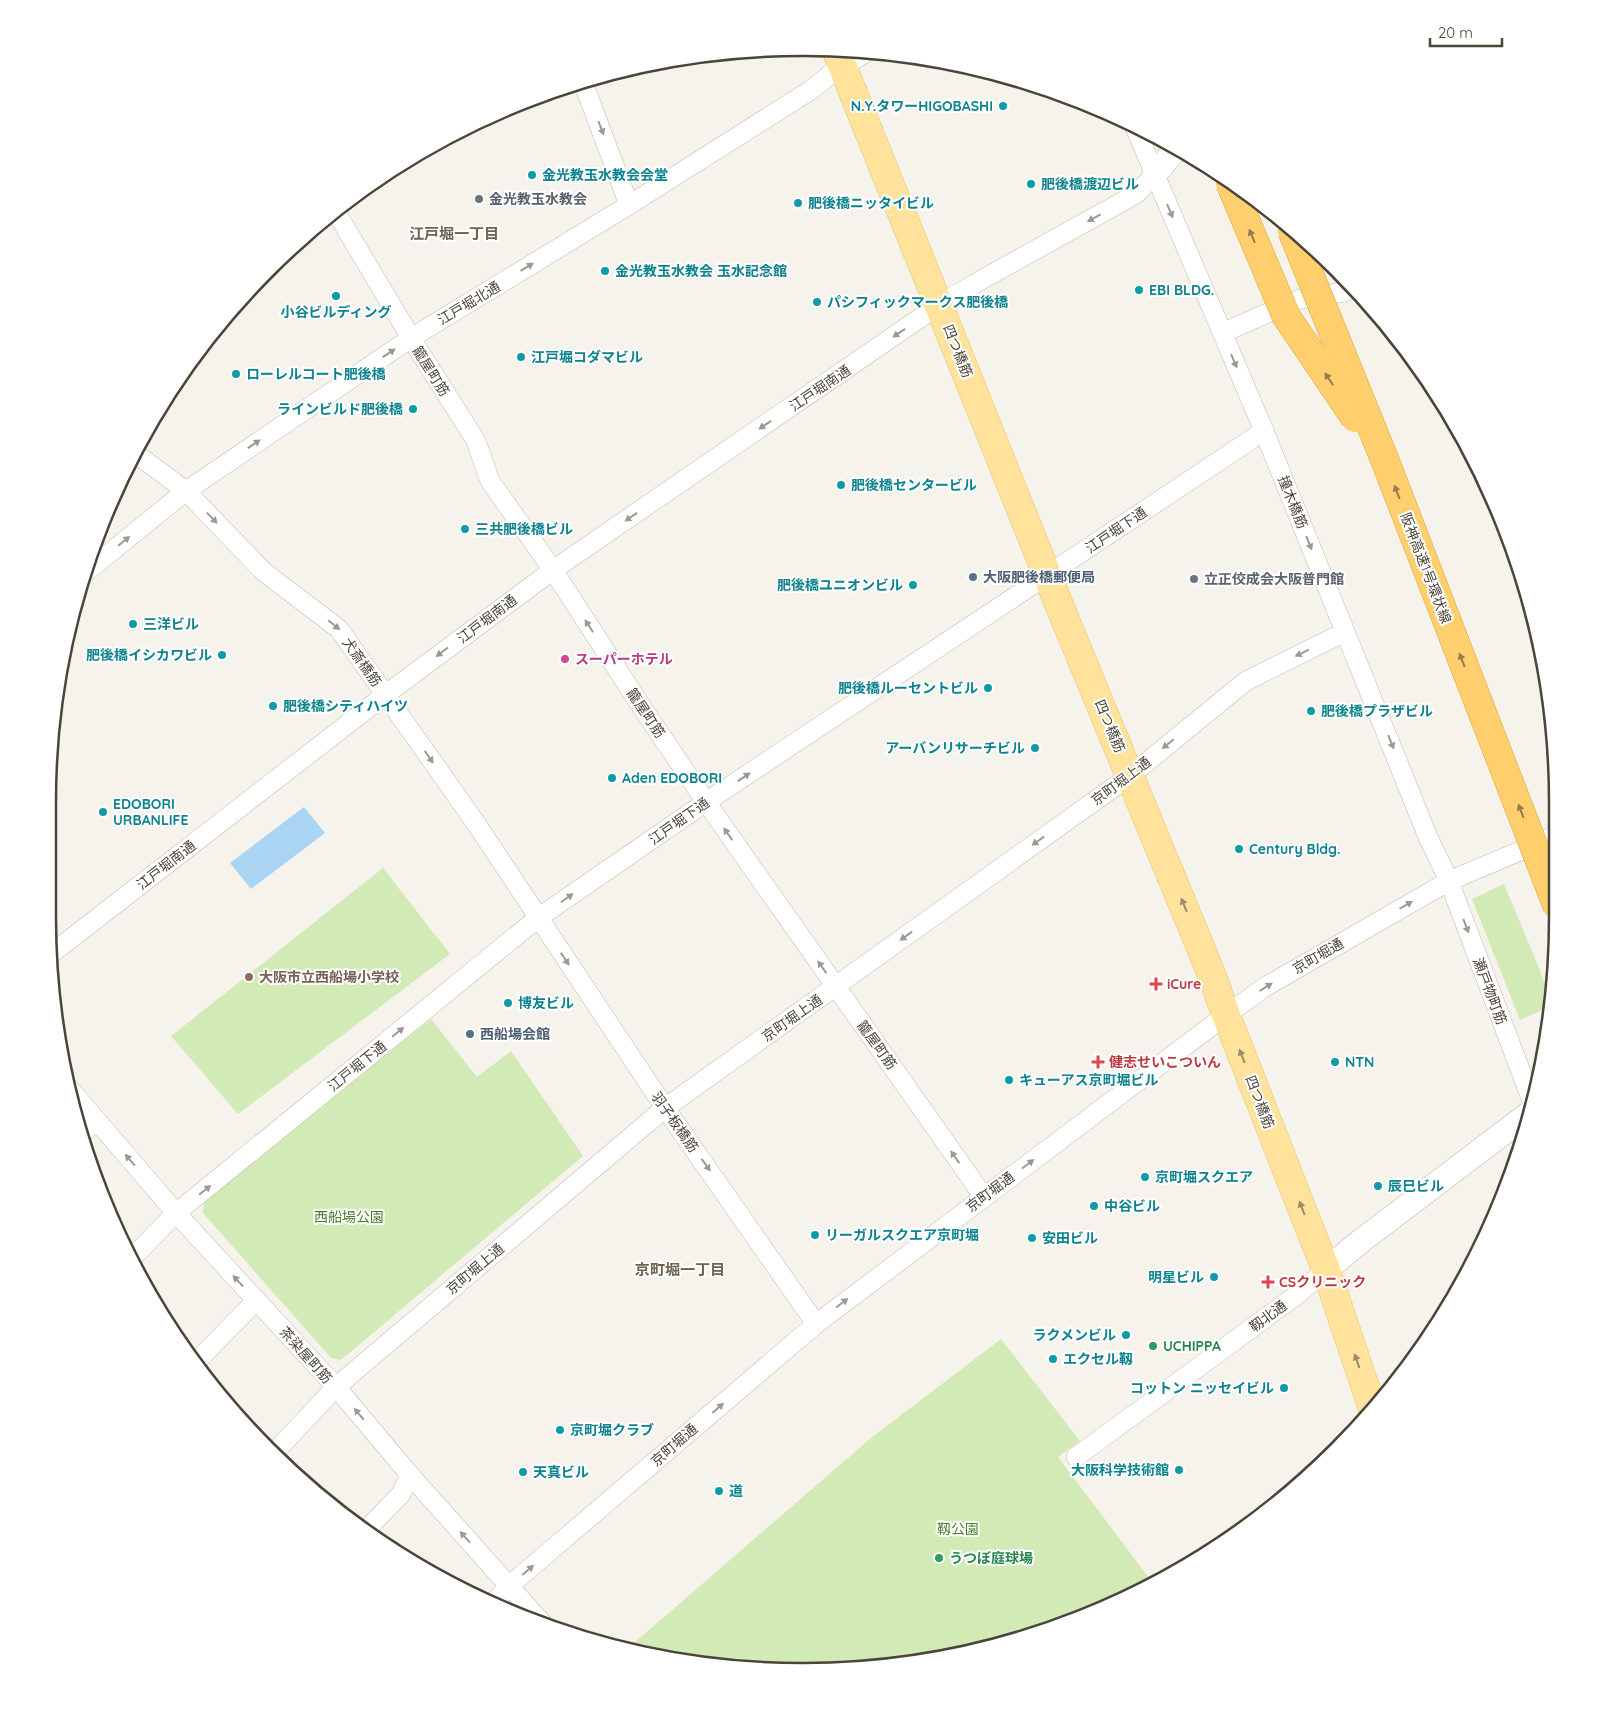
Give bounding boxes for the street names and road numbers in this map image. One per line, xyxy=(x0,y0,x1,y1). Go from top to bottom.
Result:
street label: 江戸堀北通 xyxy=(434,277,504,329)
street label: 四つ橋筋 xyxy=(939,322,977,380)
street label: 籠屋町筋 xyxy=(409,342,453,400)
street label: 江戸堀南通 xyxy=(786,361,854,415)
street label: 撞木橋筋 xyxy=(1274,473,1312,531)
street label: 江戸堀下通 xyxy=(1082,503,1150,557)
street label: 阪神高速1号環状線 xyxy=(1397,510,1455,626)
street label: 江戸堀南通 xyxy=(454,591,520,647)
street label: 犬斎橋筋 xyxy=(339,634,385,690)
street label: 籠屋町筋 xyxy=(623,685,669,741)
street label: 四つ橋筋 xyxy=(1091,697,1129,755)
street label: 京町堀上通 xyxy=(1088,753,1154,809)
street label: 江戸堀下通 xyxy=(645,794,713,848)
street label: 江戸堀南通 xyxy=(133,836,199,894)
street label: 京町堀通 xyxy=(1289,934,1347,978)
street label: 瀬戸物町筋 xyxy=(1469,955,1511,1027)
street label: 京町堀上通 xyxy=(758,991,826,1045)
street label: 籠屋町筋 xyxy=(853,1017,901,1073)
street label: 江戸堀下通 xyxy=(324,1037,390,1095)
street label: 四つ橋筋 xyxy=(1242,1073,1278,1131)
street label: 羽子板橋筋 xyxy=(648,1088,702,1156)
street label: 京町堀通 xyxy=(962,1168,1018,1216)
street label: 京町堀上通 xyxy=(442,1240,508,1298)
street label: 靱北通 xyxy=(1246,1296,1290,1336)
street label: 茶染屋町筋 xyxy=(276,1323,336,1387)
street label: 京町堀通 xyxy=(647,1420,701,1470)

